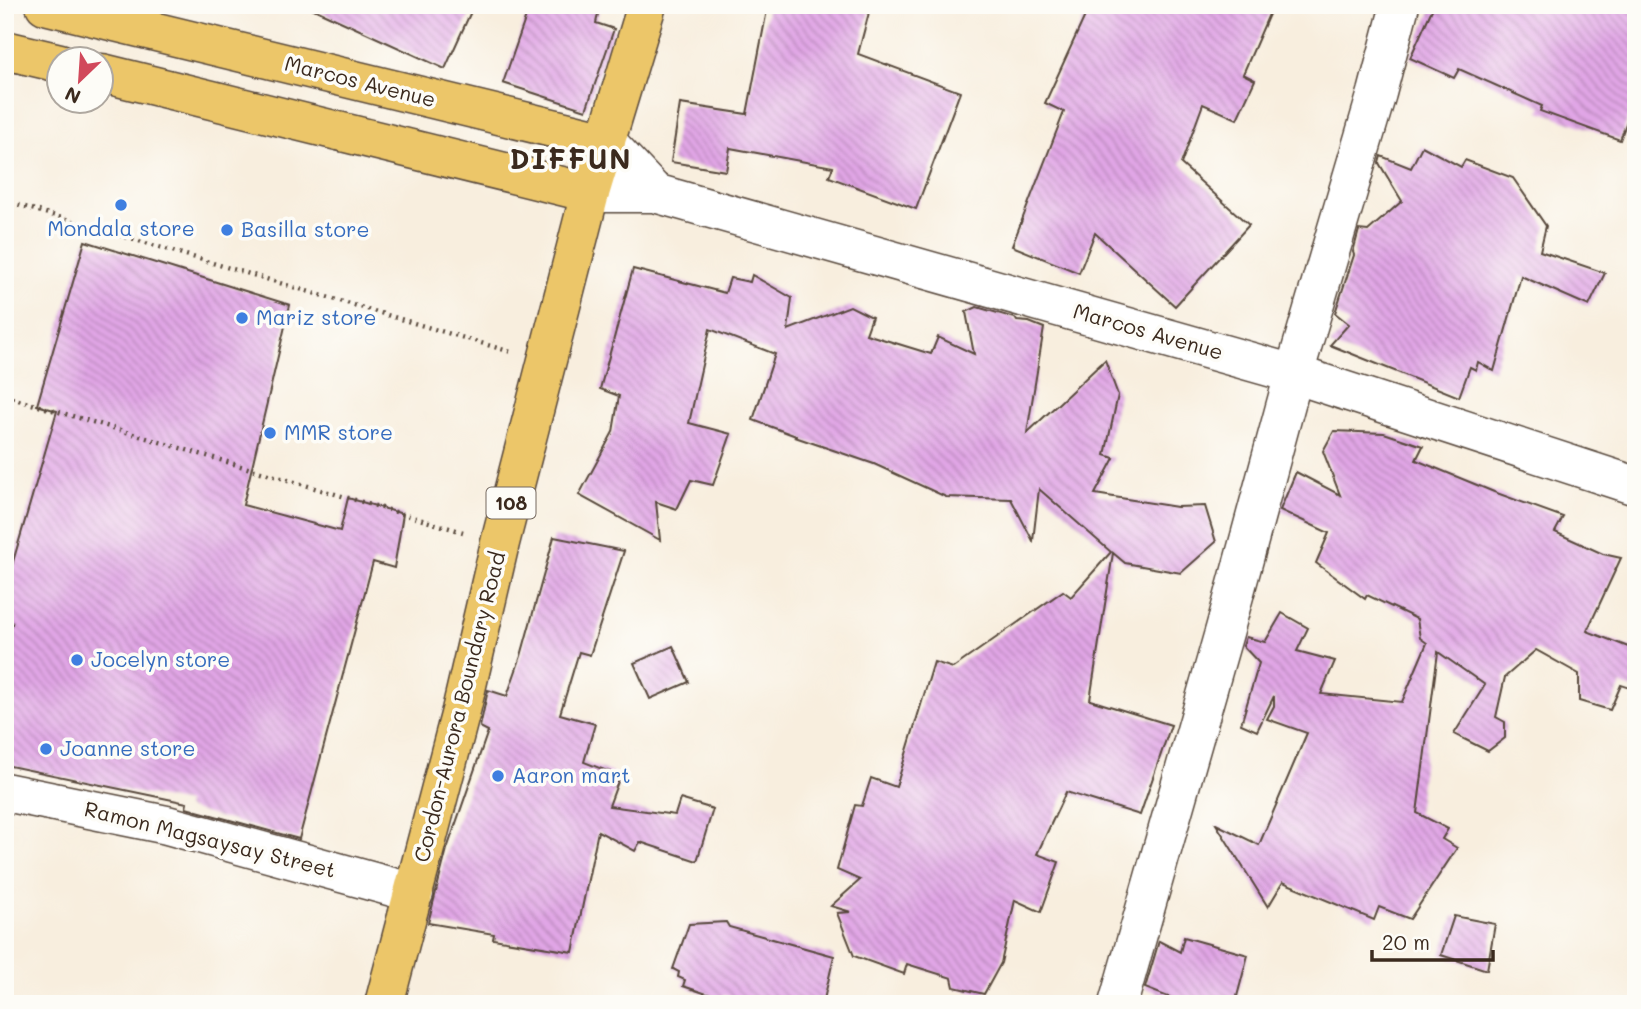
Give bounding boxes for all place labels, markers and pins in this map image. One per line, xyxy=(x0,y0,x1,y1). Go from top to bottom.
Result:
marker: Mondala store xyxy=(113,197,129,213)
place label: Mondala store xyxy=(47,214,195,241)
place label: Basilla store xyxy=(241,215,370,242)
marker: Basilla store xyxy=(219,222,235,238)
place label: Mariz store xyxy=(256,303,377,330)
marker: Mariz store xyxy=(234,310,250,326)
place label: MMR store xyxy=(284,418,393,445)
marker: MMR store xyxy=(262,425,278,441)
place label: Jocelyn store xyxy=(91,645,230,672)
marker: Jocelyn store xyxy=(69,652,85,668)
place label: Joanne store xyxy=(60,734,196,761)
marker: Joanne store xyxy=(38,741,54,757)
place label: Aaron mart xyxy=(512,761,631,788)
marker: Aaron mart xyxy=(490,768,506,784)

